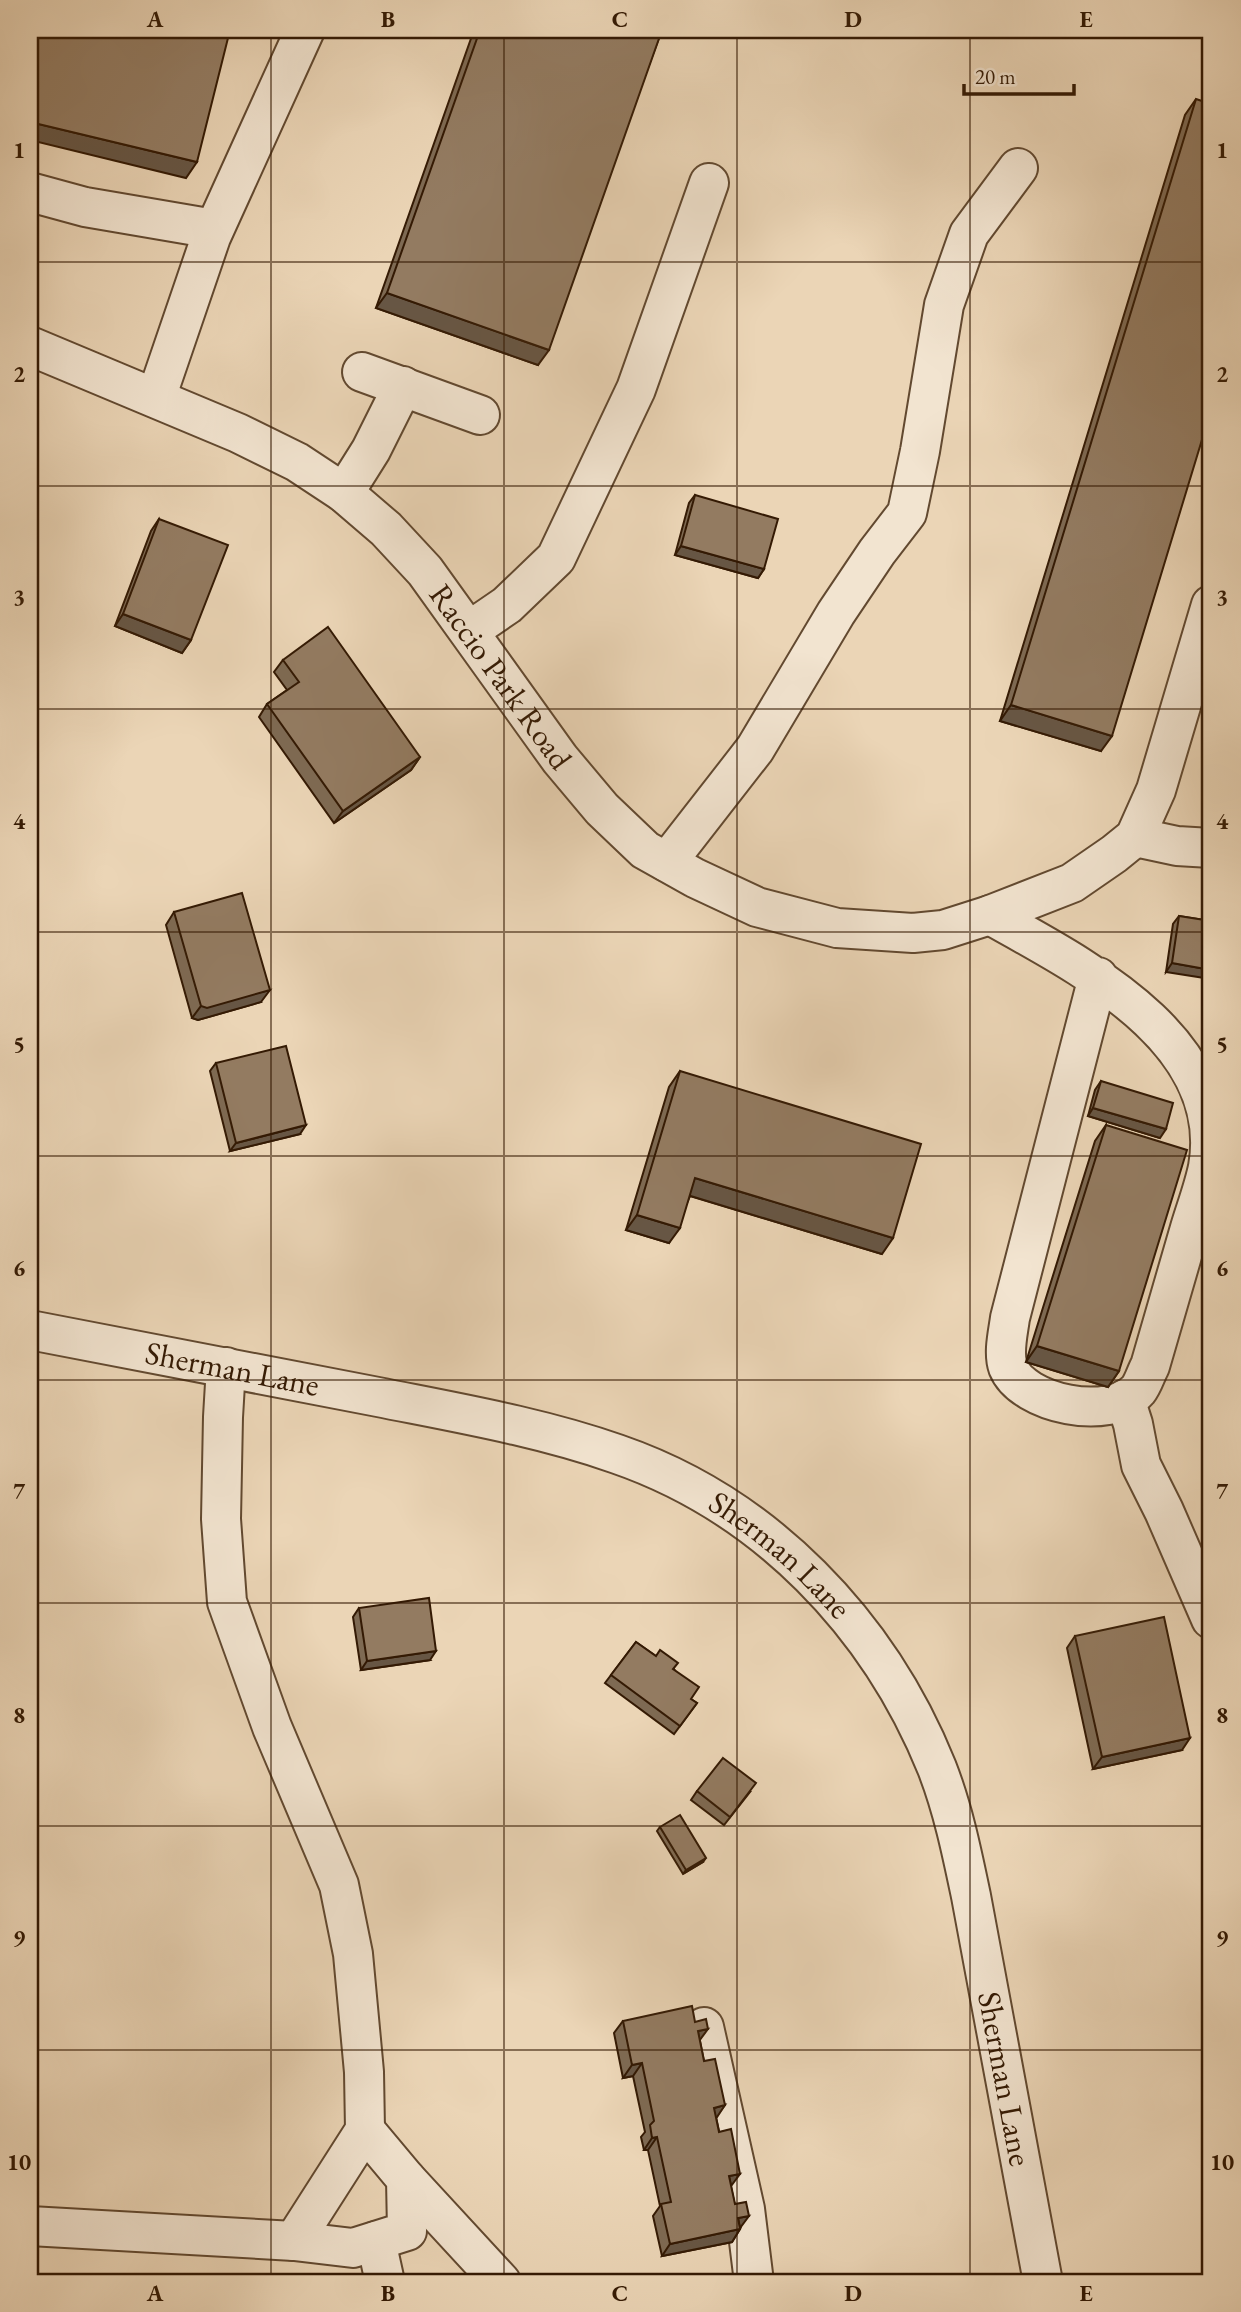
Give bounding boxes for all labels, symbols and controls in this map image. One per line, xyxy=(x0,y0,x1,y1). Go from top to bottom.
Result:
text: A xyxy=(146,4,164,34)
text: B xyxy=(381,4,395,34)
text: C xyxy=(612,4,628,34)
text: D xyxy=(844,4,862,34)
text: E xyxy=(1079,4,1093,34)
scale bar xyxy=(964,52,1075,96)
text: 20 m xyxy=(975,63,1016,90)
text: 1 xyxy=(13,135,25,165)
text: 1 xyxy=(1216,135,1228,165)
text: 2 xyxy=(13,359,25,389)
text: 2 xyxy=(1216,359,1228,389)
street label: Raccio Park Road xyxy=(420,575,582,778)
text: 3 xyxy=(13,582,25,612)
text: 3 xyxy=(1216,582,1228,612)
text: 4 xyxy=(13,806,26,836)
text: 4 xyxy=(1216,806,1229,836)
text: 5 xyxy=(13,1029,25,1059)
text: 5 xyxy=(1216,1029,1228,1059)
text: 6 xyxy=(13,1253,25,1283)
text: 6 xyxy=(1216,1253,1228,1283)
street label: Sherman Lane xyxy=(142,1331,323,1406)
text: 7 xyxy=(13,1476,26,1506)
text: 7 xyxy=(1216,1476,1229,1506)
street label: Sherman Lane xyxy=(701,1481,861,1627)
text: 8 xyxy=(13,1700,25,1730)
text: 8 xyxy=(1216,1700,1228,1730)
text: 9 xyxy=(13,1923,25,1953)
text: 9 xyxy=(1216,1923,1228,1953)
street label: Sherman Lane xyxy=(968,1988,1042,2169)
text: 10 xyxy=(7,2147,31,2177)
text: 10 xyxy=(1210,2147,1234,2177)
text: A xyxy=(146,2278,164,2308)
text: B xyxy=(381,2278,395,2308)
text: C xyxy=(612,2278,628,2308)
text: D xyxy=(844,2278,862,2308)
text: E xyxy=(1079,2278,1093,2308)

